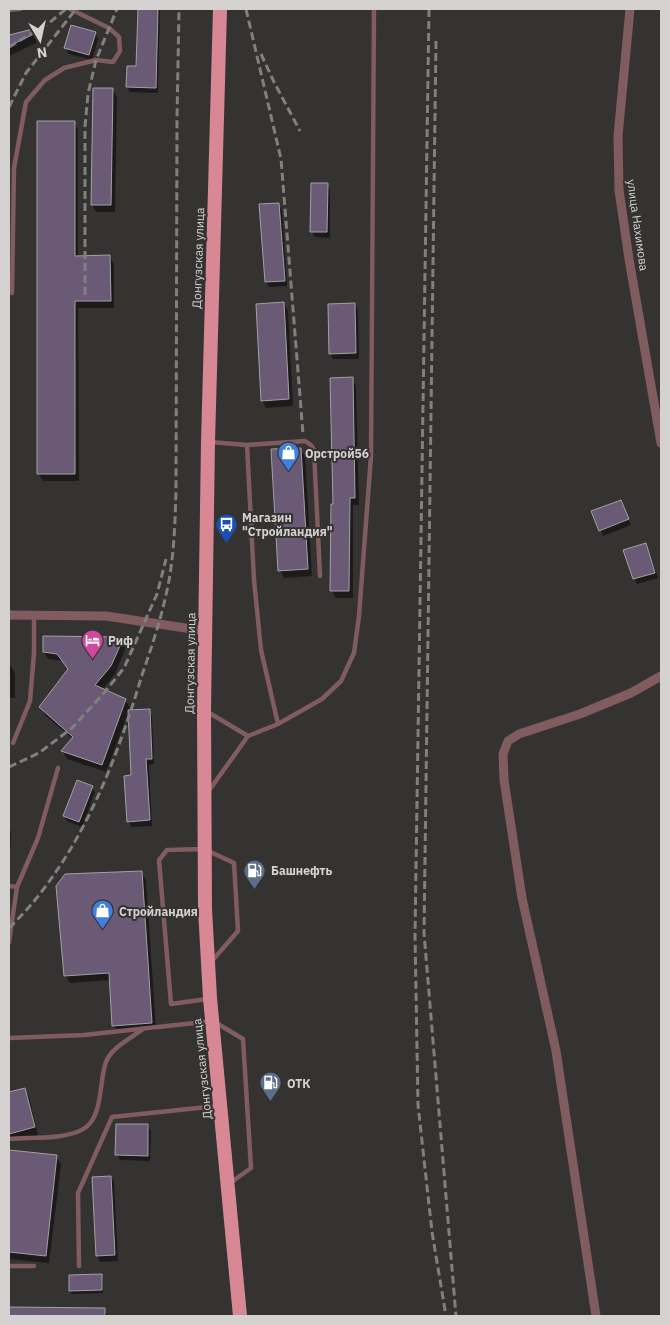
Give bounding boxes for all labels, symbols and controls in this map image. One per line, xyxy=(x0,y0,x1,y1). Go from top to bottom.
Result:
north arrow xyxy=(15,15,65,65)
text: N xyxy=(36,43,48,63)
street label: улица Нахимова xyxy=(624,178,652,272)
street label: Донгузская улица xyxy=(189,207,207,309)
shop icon: Орстрой56 xyxy=(277,441,301,472)
place label: Орстрой56 xyxy=(305,446,369,461)
place label: Магазин "Стройландия" xyxy=(242,510,333,539)
bus stop icon: Магазин "Стройландия" xyxy=(214,512,238,543)
street label: Донгузская улица xyxy=(182,612,198,714)
hotel icon: Риф xyxy=(80,628,104,659)
place label: Риф xyxy=(108,633,133,648)
fuel station icon: Башнефть xyxy=(243,858,267,889)
place label: Башнефть xyxy=(271,863,332,878)
shop icon: Стройландия xyxy=(91,899,115,930)
place label: Стройландия xyxy=(119,904,198,919)
street label: Донгузская улица xyxy=(189,1017,215,1120)
fuel station icon: ОТК xyxy=(259,1071,283,1102)
place label: ОТК xyxy=(287,1076,310,1091)

